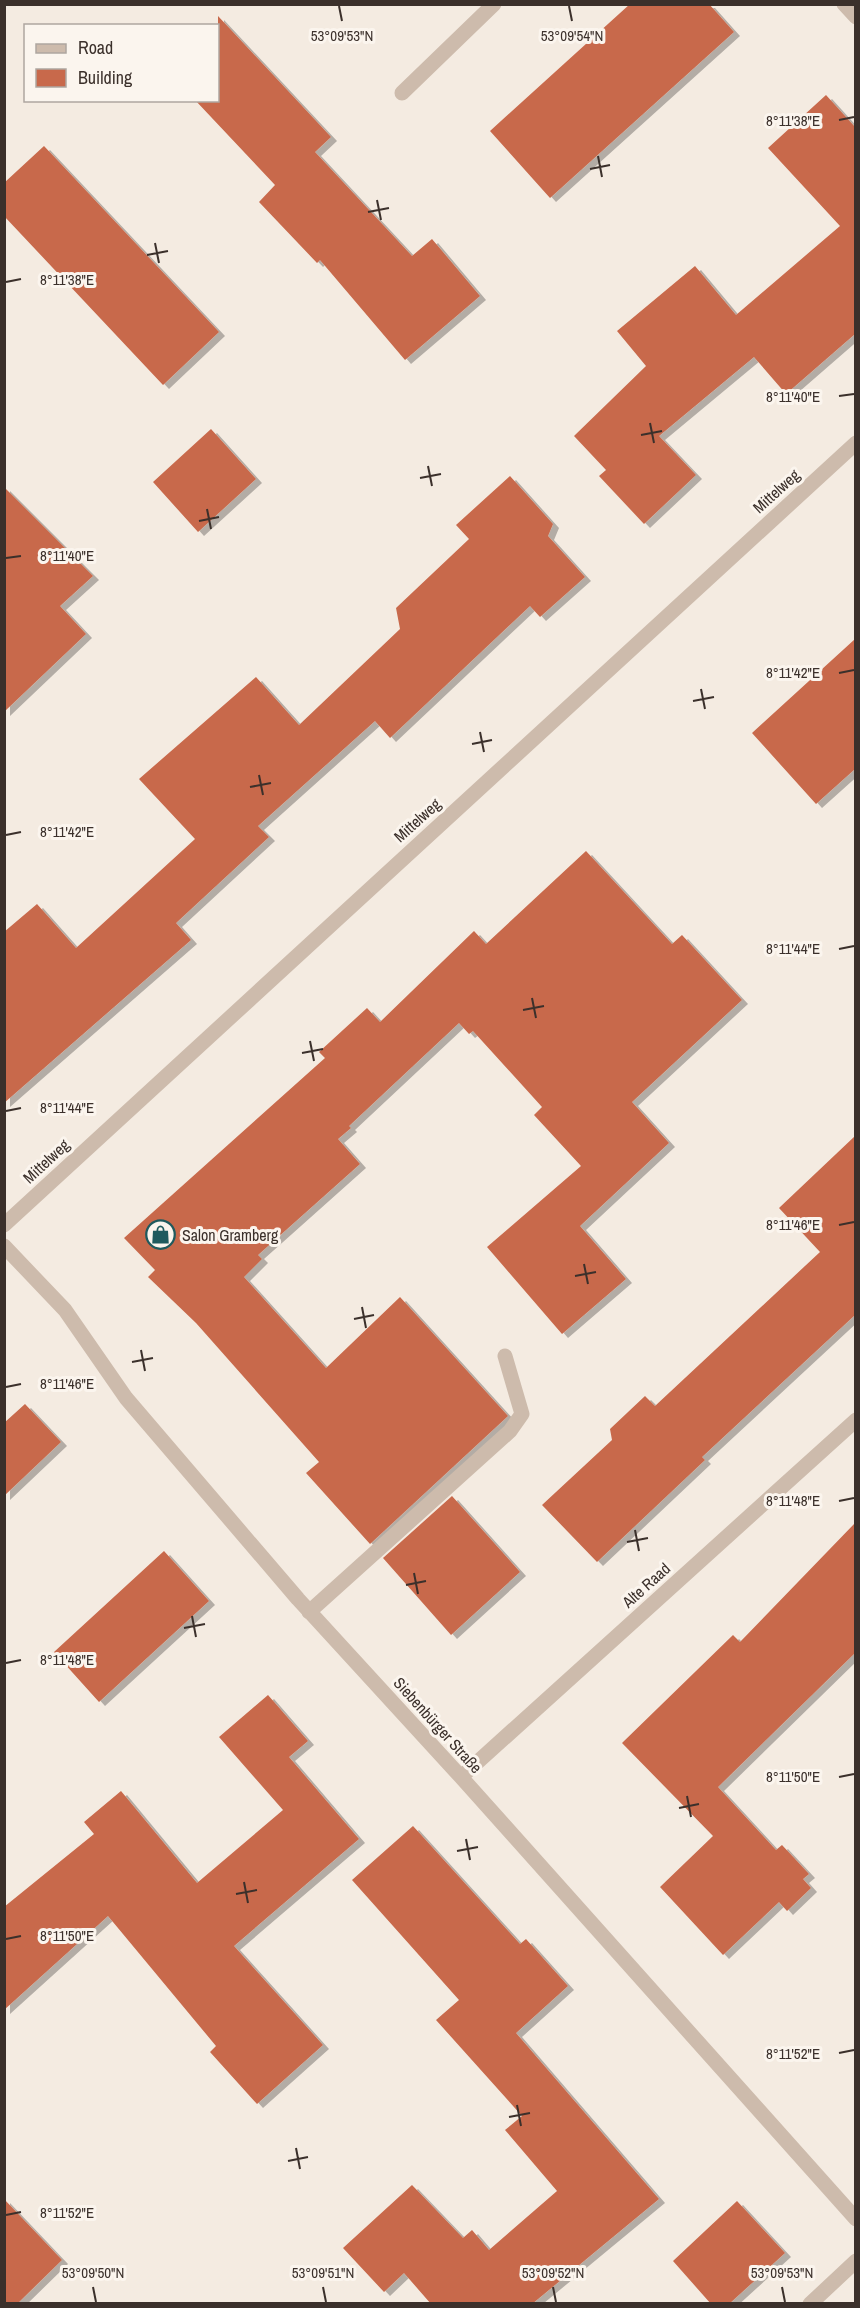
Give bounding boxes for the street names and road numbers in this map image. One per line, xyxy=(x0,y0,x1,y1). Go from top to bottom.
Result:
street label: Mittelweg xyxy=(748,464,805,518)
street label: Mittelweg xyxy=(389,793,446,847)
street label: Mittelweg xyxy=(18,1133,75,1188)
street label: Alte Raad xyxy=(616,1558,675,1613)
street label: Siebenbürger Straße xyxy=(389,1672,487,1778)

